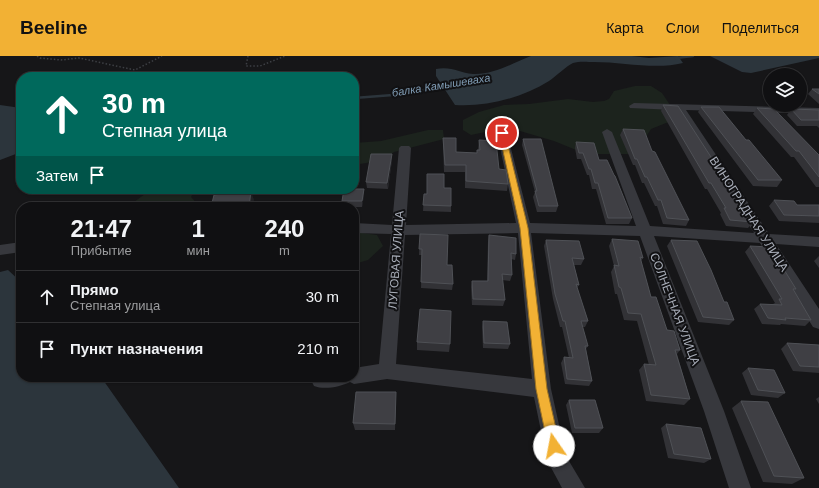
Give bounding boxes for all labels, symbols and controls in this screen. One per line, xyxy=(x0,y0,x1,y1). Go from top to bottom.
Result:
text: Beeline xyxy=(20,17,88,38)
text: Карта xyxy=(606,20,644,36)
text: Слои xyxy=(666,20,700,36)
text: Поделиться xyxy=(722,20,799,36)
map controls xyxy=(763,68,807,112)
button: layers xyxy=(763,68,807,112)
water label: балка Камышеваха xyxy=(391,71,491,99)
icon: ahead xyxy=(36,88,88,140)
text: 30 m xyxy=(102,88,166,119)
pin xyxy=(485,116,519,150)
text: Степная улица xyxy=(102,121,227,141)
icon: arrive xyxy=(491,122,513,144)
street label: ВИНОГРАДНАЯ УЛИЦА xyxy=(707,154,791,274)
icon: arrive xyxy=(86,164,108,186)
text: Затем xyxy=(36,167,78,184)
street label: ЛУГОВАЯ УЛИЦА xyxy=(386,210,406,310)
text: 21:47 xyxy=(71,215,132,242)
text: 1 xyxy=(191,215,205,242)
text: 240 xyxy=(264,215,304,242)
text: Прибытие xyxy=(71,243,132,258)
text: мин xyxy=(186,243,210,258)
text: m xyxy=(279,243,290,258)
street label: СОЛНЕЧНАЯ УЛИЦА xyxy=(647,251,703,367)
text: Прямо xyxy=(70,281,119,298)
icon: ahead xyxy=(36,286,58,308)
text: 30 m xyxy=(306,288,339,305)
text: Степная улица xyxy=(70,298,160,313)
icon: arrive xyxy=(36,338,58,360)
text: Пункт назначения xyxy=(70,340,203,357)
text: 210 m xyxy=(297,340,339,357)
position arrow xyxy=(533,425,575,467)

